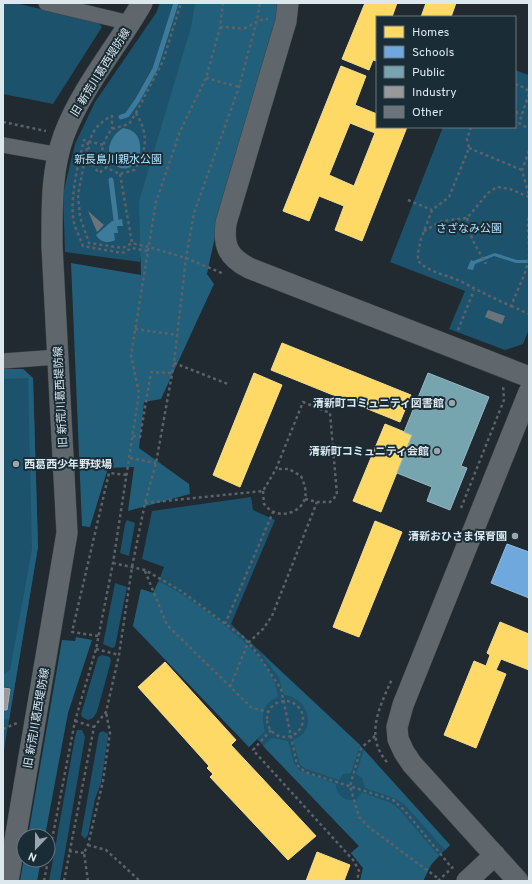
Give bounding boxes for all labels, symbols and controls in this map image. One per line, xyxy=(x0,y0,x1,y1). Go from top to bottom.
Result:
legend xyxy=(376,16,516,128)
text: Homes xyxy=(412,25,449,41)
street label: 旧 新荒川葛西堤防線 xyxy=(68,26,134,119)
text: Schools xyxy=(412,45,454,61)
text: Public xyxy=(412,65,445,81)
text: Industry xyxy=(412,85,457,101)
text: Other xyxy=(412,105,444,121)
park label: 新長島川親水公園 xyxy=(74,153,162,167)
park label: さざなみ公園 xyxy=(436,222,502,236)
street label: 旧 新荒川葛西堤防線 xyxy=(51,346,71,448)
place label: 清新町コミュニティ図書館 xyxy=(313,397,444,411)
marker: 清新町コミュニティ図書館 xyxy=(447,398,457,408)
place label: 清新町コミュニティ会館 xyxy=(309,445,429,459)
marker: 清新町コミュニティ会館 xyxy=(432,446,442,456)
place label: 西葛西少年野球場 xyxy=(24,458,112,472)
marker: 西葛西少年野球場 xyxy=(11,459,21,469)
place label: 清新おひさま保育園 xyxy=(408,530,507,544)
marker: 清新おひさま保育園 xyxy=(510,531,520,541)
street label: 旧 新荒川葛西堤防線 xyxy=(21,667,53,769)
north arrow xyxy=(16,828,56,868)
text: N xyxy=(26,848,39,864)

